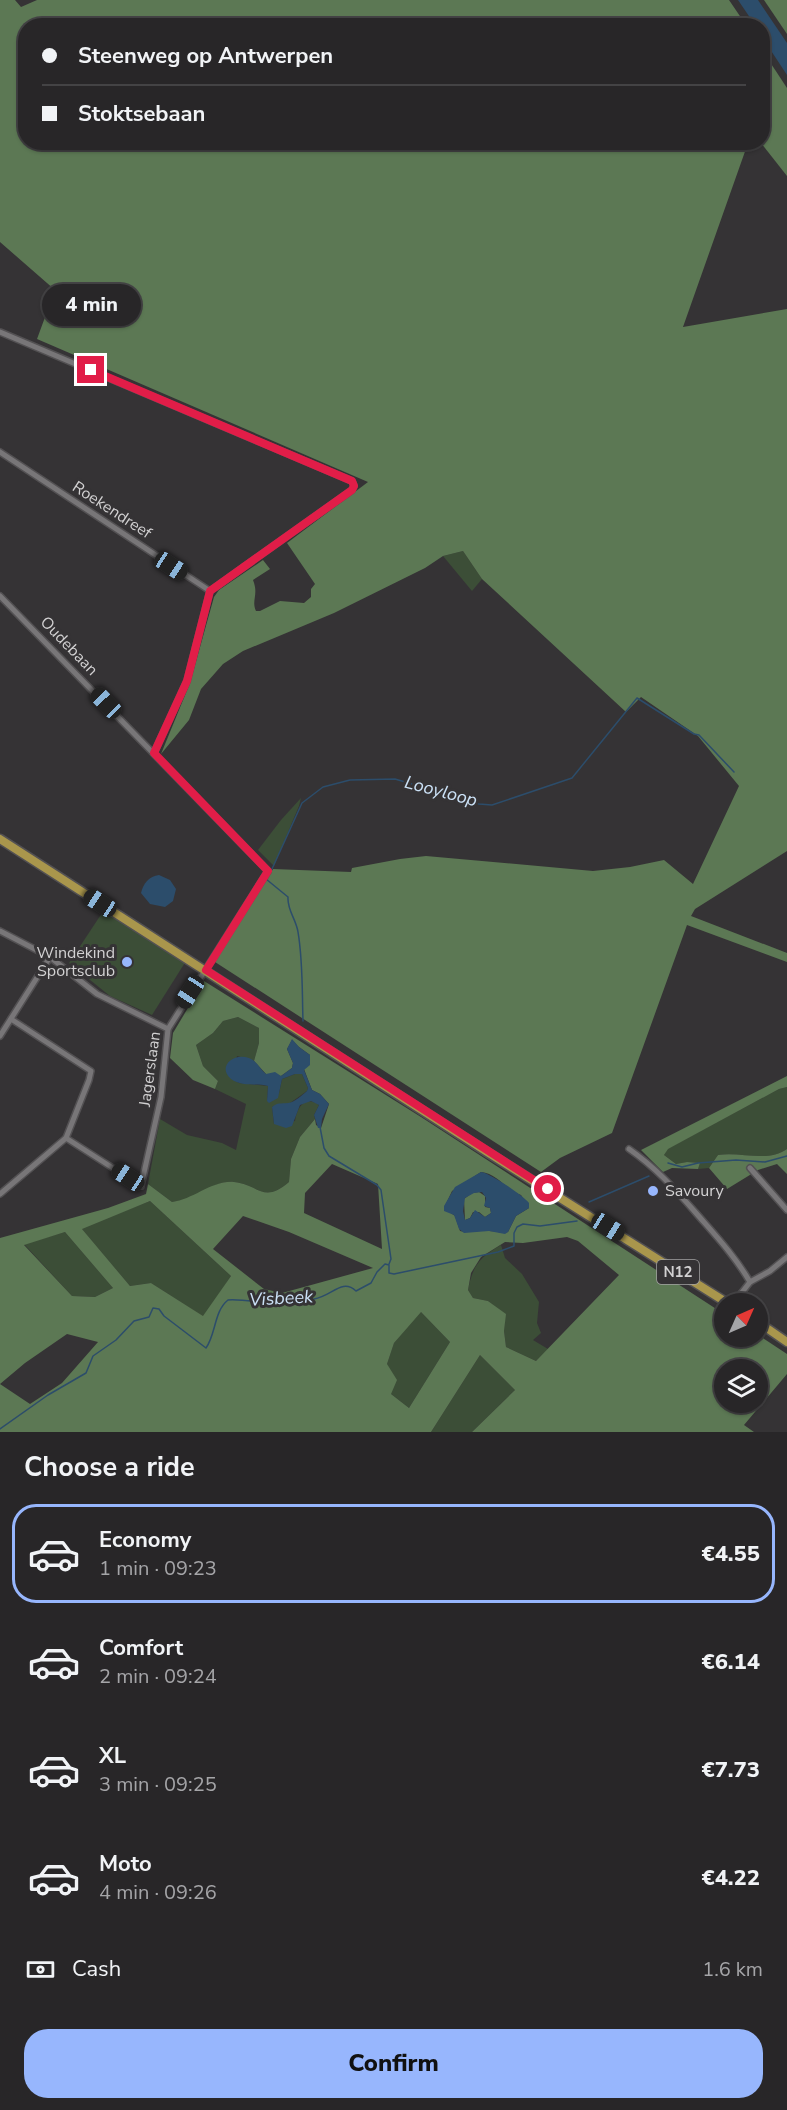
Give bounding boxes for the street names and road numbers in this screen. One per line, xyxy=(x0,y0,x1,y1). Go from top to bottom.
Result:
street label: Roekendreef xyxy=(68,476,157,544)
street label: Oudebaan xyxy=(35,612,103,680)
street label: Jagerslaan xyxy=(134,1030,166,1109)
road number: N12 xyxy=(657,1260,699,1284)

